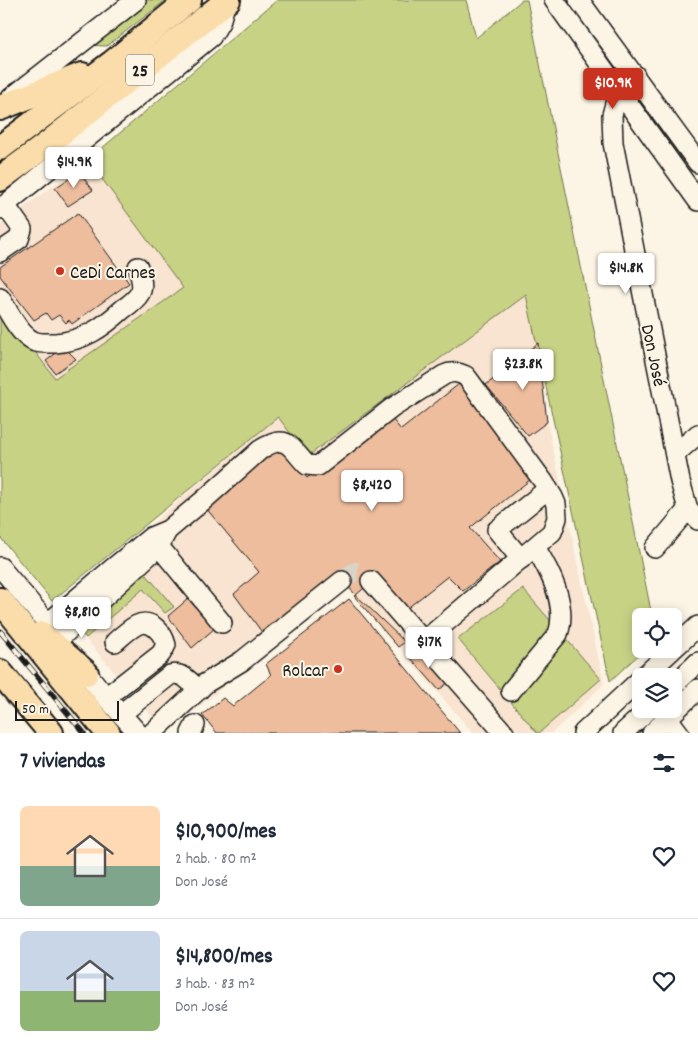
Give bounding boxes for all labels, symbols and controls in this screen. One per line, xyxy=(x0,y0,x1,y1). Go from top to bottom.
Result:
road number: 25 xyxy=(126,54,154,86)
pin: $10.9K xyxy=(572,68,654,110)
text: $10.9K xyxy=(594,72,632,95)
pin: $14.9K xyxy=(33,146,115,189)
text: $14.9K xyxy=(56,151,92,174)
pin: $14.8K xyxy=(585,252,667,295)
text: $14.8K xyxy=(609,257,643,280)
place label: CeDi Carnes xyxy=(70,261,156,288)
marker: CeDi Carnes xyxy=(54,265,66,277)
street label: Don José xyxy=(632,322,671,389)
pin: $23.8K xyxy=(482,348,564,391)
text: $23.8K xyxy=(504,353,542,376)
pin: $8,420 xyxy=(331,470,413,512)
text: $8,420 xyxy=(352,474,392,497)
pin: $8,810 xyxy=(41,596,123,639)
text: $8,810 xyxy=(64,601,100,624)
map controls xyxy=(632,608,682,718)
button: locate xyxy=(632,608,682,658)
pin: $17K xyxy=(399,626,459,669)
text: $17K xyxy=(416,631,442,654)
place label: Rolcar xyxy=(282,659,328,686)
marker: Rolcar xyxy=(332,663,344,675)
button: layers xyxy=(632,668,682,718)
scale bar xyxy=(15,698,119,721)
text: 50 m xyxy=(22,700,49,720)
text: 7 viviendas xyxy=(20,748,106,778)
icon: filters xyxy=(650,749,678,777)
text: $10,900/mes xyxy=(175,818,277,848)
icon: home xyxy=(60,826,120,886)
icon: heart xyxy=(650,842,678,870)
text: 2 hab. · 80 m² xyxy=(175,848,257,871)
text: Don José xyxy=(175,871,228,894)
text: $14,800/mes xyxy=(175,943,273,973)
icon: home xyxy=(60,951,120,1011)
icon: heart xyxy=(650,967,678,995)
text: 3 hab. · 83 m² xyxy=(175,973,255,996)
text: Don José xyxy=(175,996,228,1019)

